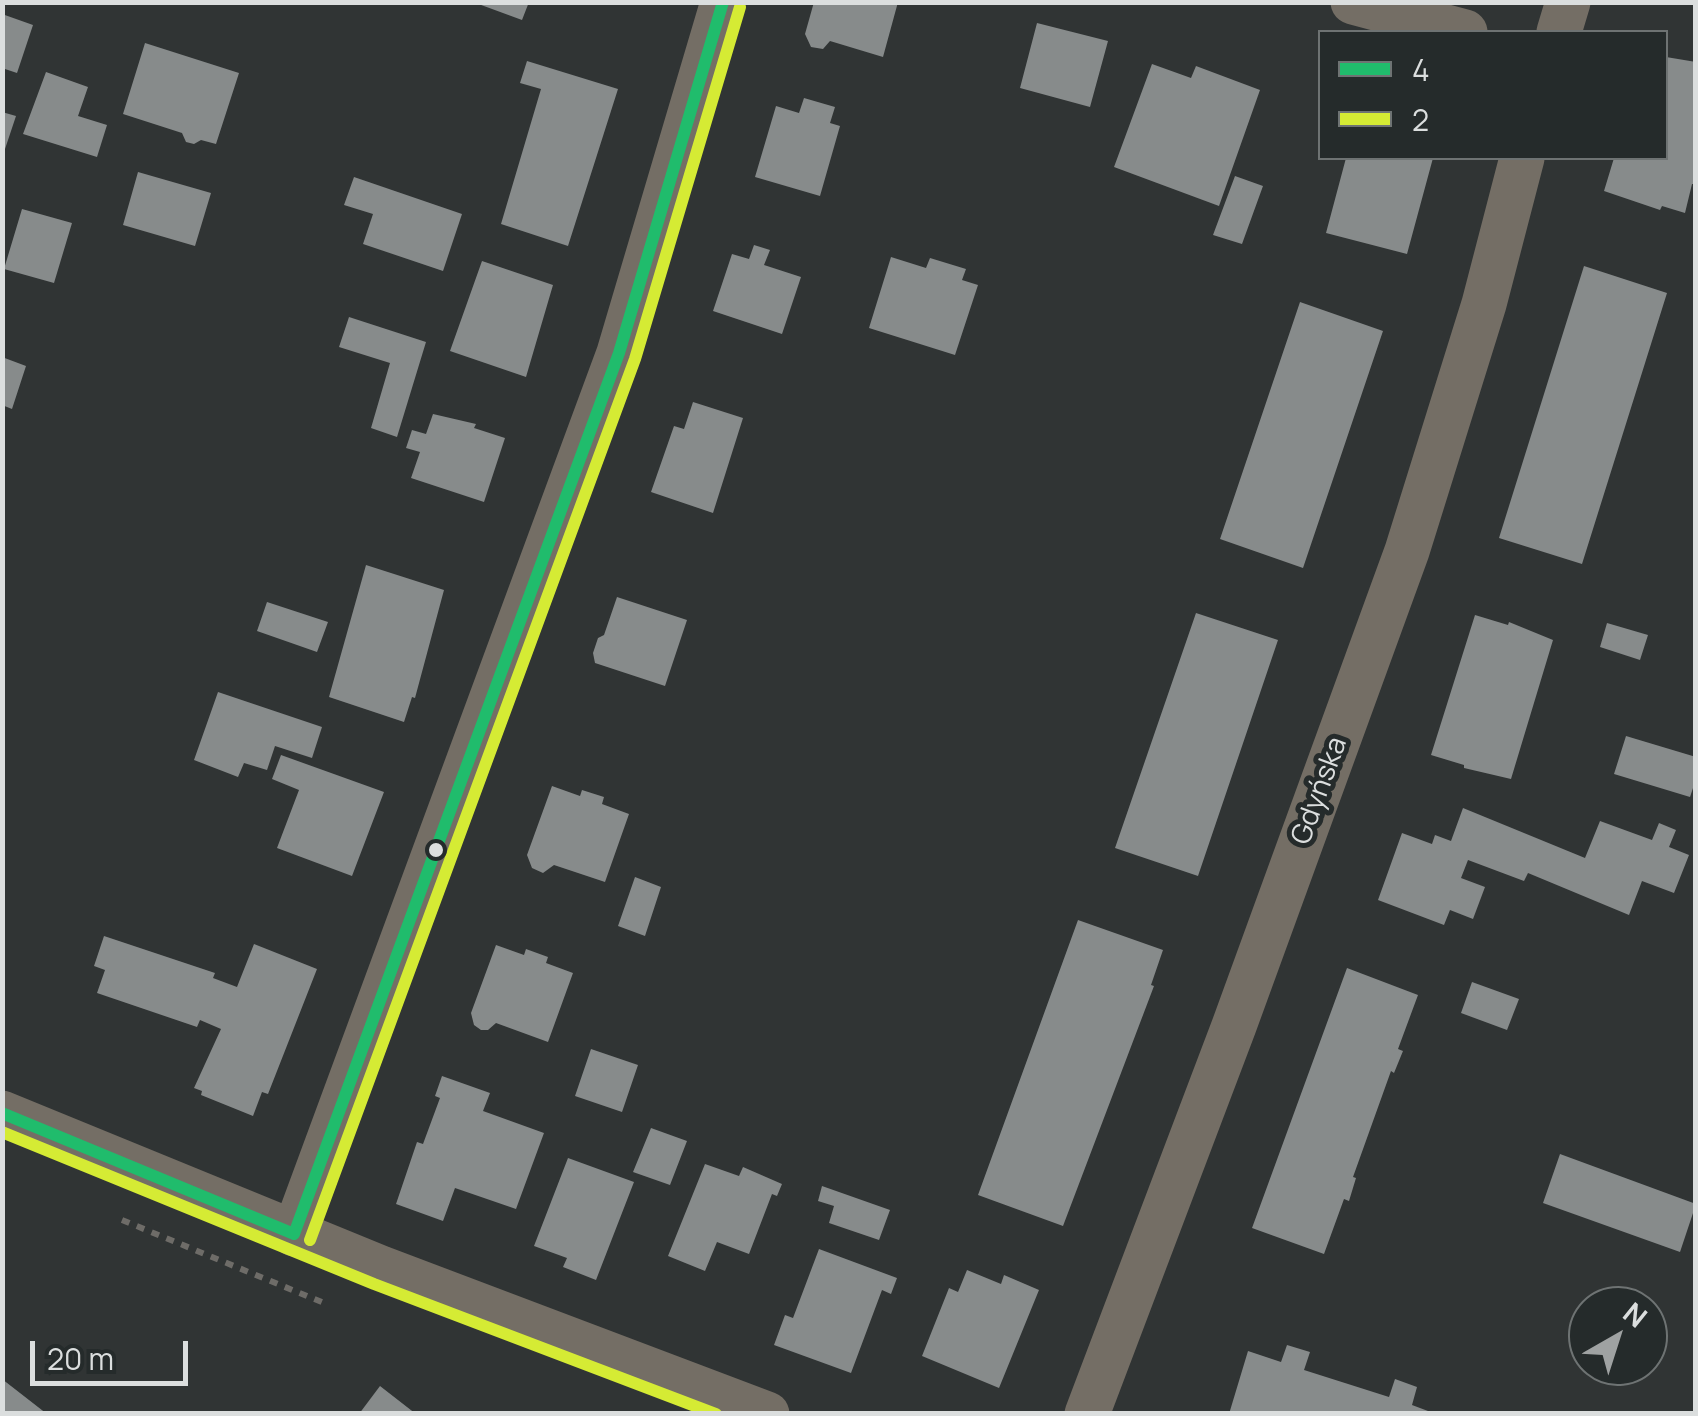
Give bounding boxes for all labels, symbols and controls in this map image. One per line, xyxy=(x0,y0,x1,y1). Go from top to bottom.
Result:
legend xyxy=(1318,30,1668,160)
text: 4 xyxy=(1412,49,1430,90)
text: 2 xyxy=(1412,99,1429,140)
street label: Gdyńska xyxy=(1285,733,1355,849)
unlabelled marker xyxy=(426,840,446,860)
north arrow xyxy=(1568,1286,1668,1386)
text: N xyxy=(1616,1293,1655,1335)
scale bar xyxy=(35,1321,192,1383)
text: 20 m xyxy=(47,1338,114,1379)

